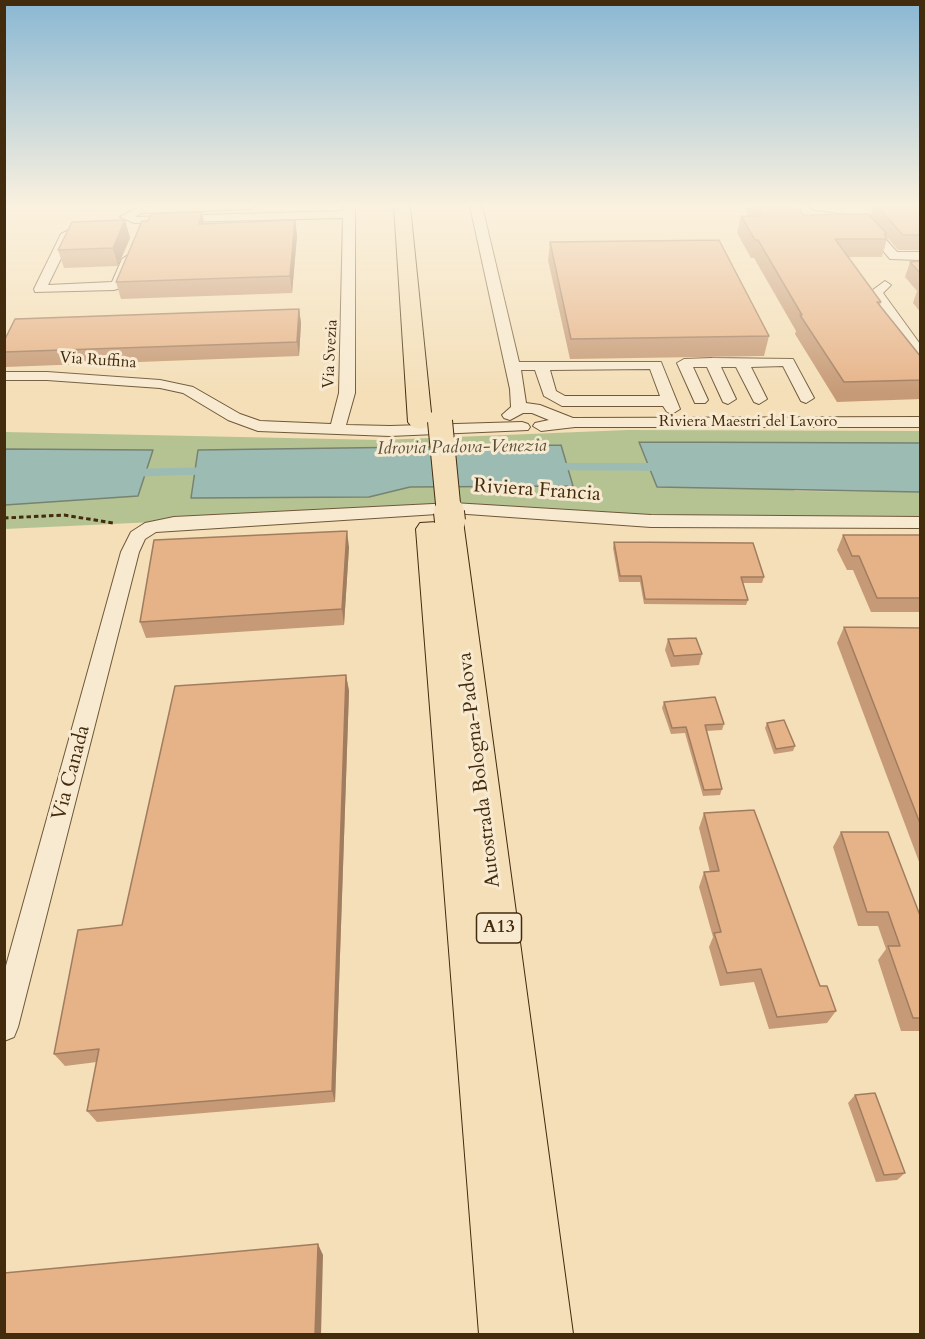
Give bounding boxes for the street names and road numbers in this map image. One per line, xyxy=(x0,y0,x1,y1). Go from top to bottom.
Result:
street label: Via Svezia xyxy=(320,319,342,389)
street label: Via Ruffina xyxy=(59,349,137,373)
street label: Riviera Maestri del Lavoro xyxy=(659,412,837,432)
street label: Riviera Francia xyxy=(472,475,602,507)
street label: Autostrada Bologna-Padova xyxy=(454,651,506,889)
street label: Via Canada xyxy=(48,723,96,823)
road number: A13 xyxy=(476,913,522,943)

